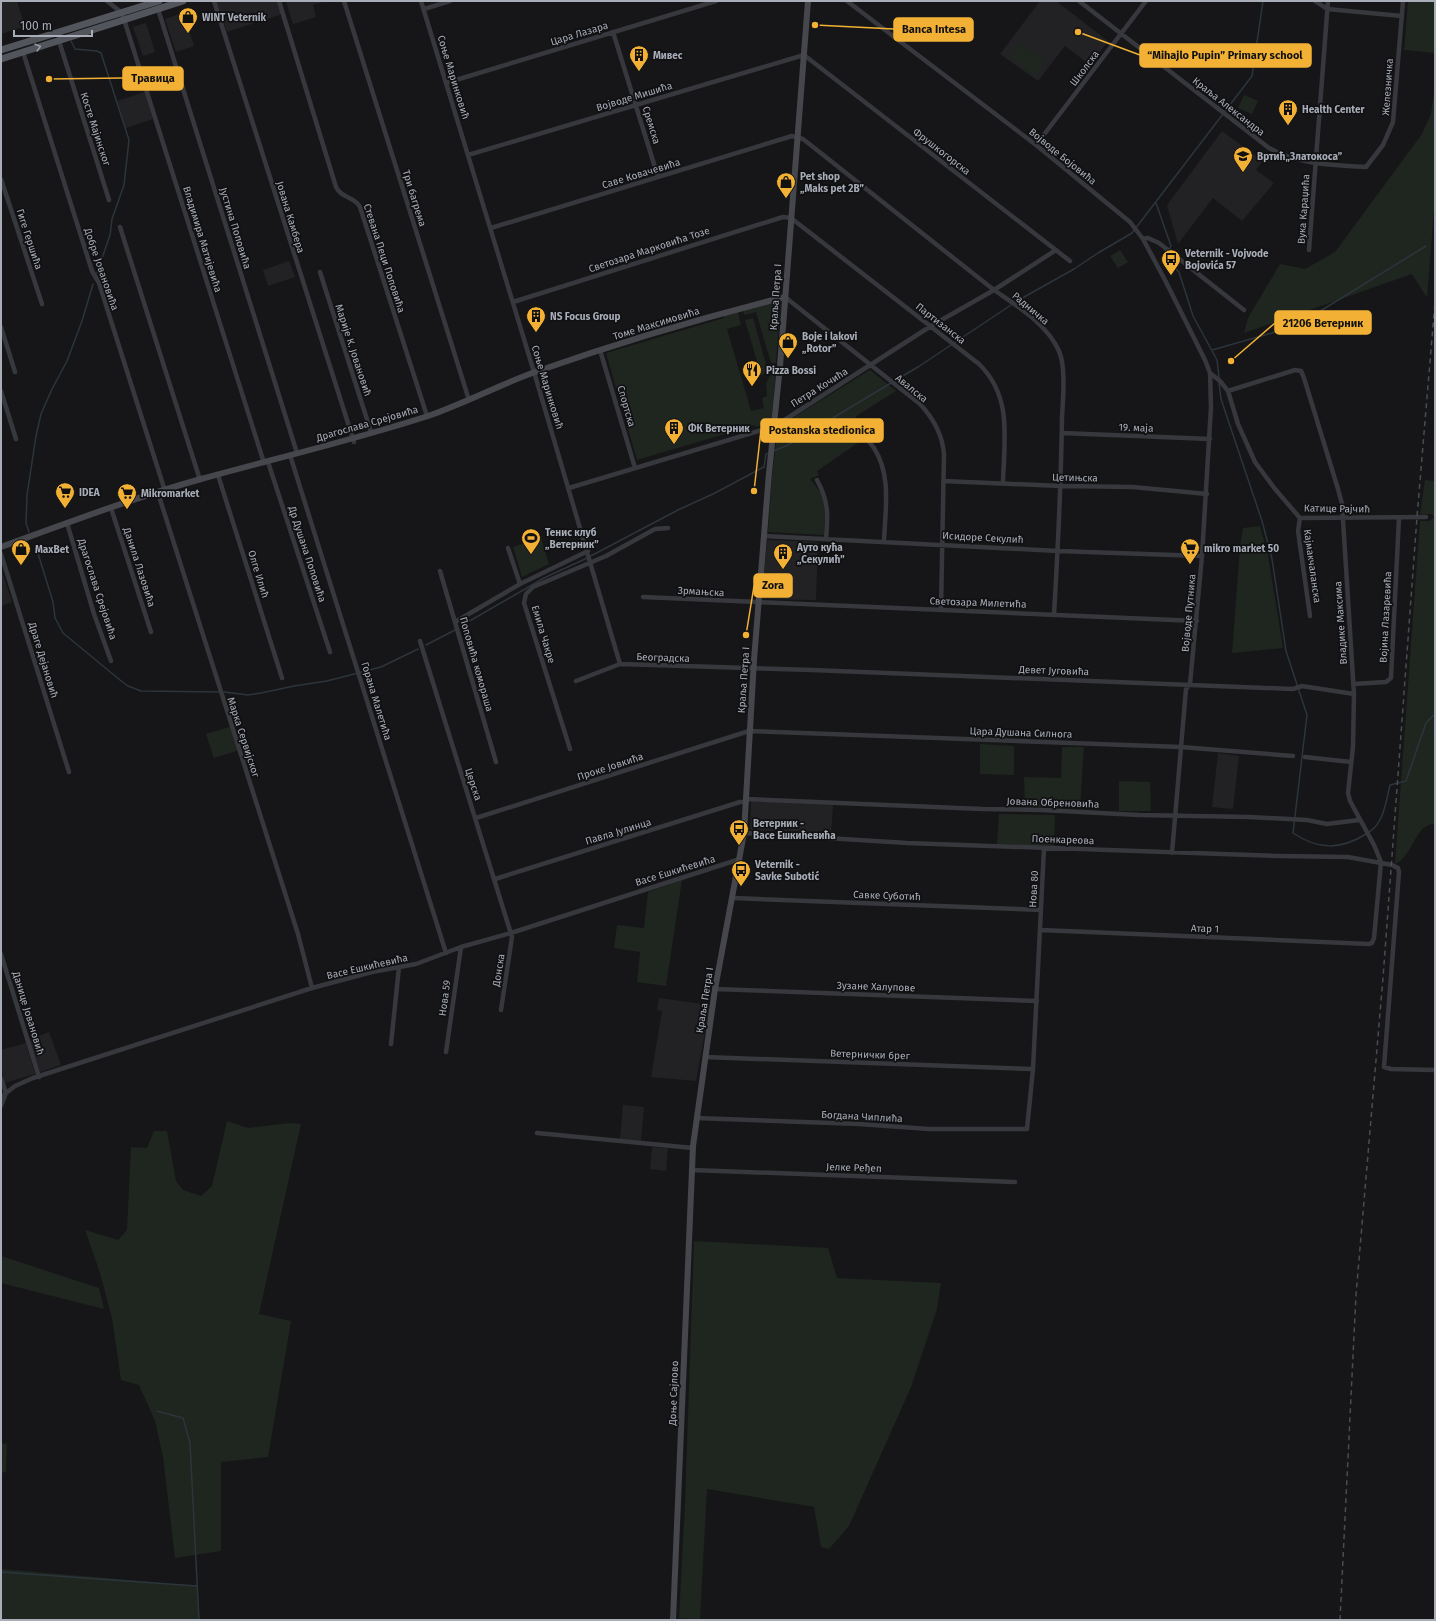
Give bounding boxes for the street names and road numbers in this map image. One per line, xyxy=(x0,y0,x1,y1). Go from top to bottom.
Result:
street label: Цара Лазара xyxy=(549,19,610,48)
street label: Соње Маринковић xyxy=(435,34,472,121)
street label: Школска xyxy=(1068,49,1102,89)
street label: Железничка xyxy=(1380,58,1396,116)
street label: Краља Александра xyxy=(1190,75,1267,139)
street label: Војводе Мишића xyxy=(595,79,674,114)
street label: Косте Мајинског xyxy=(78,91,114,168)
street label: Сремска xyxy=(640,105,662,146)
street label: Војводе Бојовића xyxy=(1026,125,1099,188)
street label: Фрушкогорска xyxy=(911,126,972,178)
street label: Саве Ковачевића xyxy=(601,156,682,192)
street label: Три багрема xyxy=(400,168,428,228)
street label: Вука Караџића xyxy=(1296,174,1312,244)
street label: Јована Камбера xyxy=(273,180,307,255)
street label: Владимира Матијевића xyxy=(180,185,225,294)
street label: Јустина Поповића xyxy=(217,186,253,270)
street label: Стевана Пеци Поповића xyxy=(361,202,407,314)
street label: Гиге Гершића xyxy=(14,207,45,271)
street label: Светозара Марковића Тозе xyxy=(587,225,711,275)
street label: Добре Јовановића xyxy=(81,226,121,312)
street label: Краља Петра I xyxy=(768,263,784,331)
street label: Радничка xyxy=(1010,290,1051,328)
street label: Партизанска xyxy=(913,301,968,347)
street label: Марије К. Јовановић xyxy=(332,302,375,398)
street label: Томе Максимовића xyxy=(612,305,701,343)
street label: Соње Маринковић xyxy=(529,344,566,431)
street label: Петра Кочића xyxy=(789,366,850,410)
street label: Авалска xyxy=(893,372,930,405)
street label: Спортска xyxy=(614,384,638,428)
street label: Драгослава Срејовића xyxy=(314,403,420,445)
street label: 19. маја xyxy=(1118,420,1154,435)
street label: Цетињска xyxy=(1052,472,1098,484)
street label: Катице Рајчић xyxy=(1304,501,1370,516)
street label: Др Душана Поповића xyxy=(286,504,328,604)
street label: Данила Лазовића xyxy=(120,525,158,609)
street label: Кајмакчаланска xyxy=(1301,528,1324,604)
street label: Исидоре Секулић xyxy=(942,530,1024,546)
street label: Драгослава Срејовића xyxy=(75,536,120,641)
street label: Олге Илић xyxy=(245,549,271,600)
street label: Војина Лазаревића xyxy=(1377,571,1394,663)
street label: Војводе Путника xyxy=(1179,573,1198,653)
street label: Владике Максима xyxy=(1332,581,1350,665)
street label: Зрмањска xyxy=(677,585,725,599)
street label: Светозара Милетића xyxy=(929,595,1027,611)
street label: Емила Чакре xyxy=(529,604,558,665)
street label: Поповића комораша xyxy=(457,615,495,713)
street label: Драге Дејановић xyxy=(26,620,61,700)
street label: Краља Петра I xyxy=(736,646,752,714)
street label: Београдска xyxy=(636,651,690,665)
street label: Горана Малетића xyxy=(358,661,394,742)
street label: Девет Југовића xyxy=(1018,664,1089,678)
street label: Марка Сервијског xyxy=(224,695,263,780)
street label: Цара Душана Силнога xyxy=(969,725,1073,741)
street label: Проке Јовкића xyxy=(576,751,645,783)
street label: Церска xyxy=(462,767,484,802)
street label: Јована Обреновића xyxy=(1006,795,1100,811)
street label: Павла Јулинца xyxy=(584,816,653,848)
street label: Поенкареова xyxy=(1031,833,1094,847)
street label: Васе Ешкићевића xyxy=(634,853,717,889)
street label: Нова 80 xyxy=(1027,870,1041,908)
street label: Савке Суботић xyxy=(853,889,921,903)
street label: Атар 1 xyxy=(1191,923,1219,935)
street label: Васе Ешкићевића xyxy=(325,952,409,982)
street label: Донска xyxy=(490,953,508,988)
street label: Краља Петра I xyxy=(694,966,716,1034)
street label: Данице Јовановић xyxy=(9,969,46,1056)
street label: Нова 59 xyxy=(437,979,453,1017)
street label: Зузане Халупове xyxy=(836,980,915,994)
street label: Ветернички брег xyxy=(830,1048,911,1062)
street label: Богдана Чиплића xyxy=(821,1109,903,1125)
street label: Јелке Ређеп xyxy=(826,1161,882,1175)
street label: Доње Сајлово xyxy=(666,1360,681,1427)

